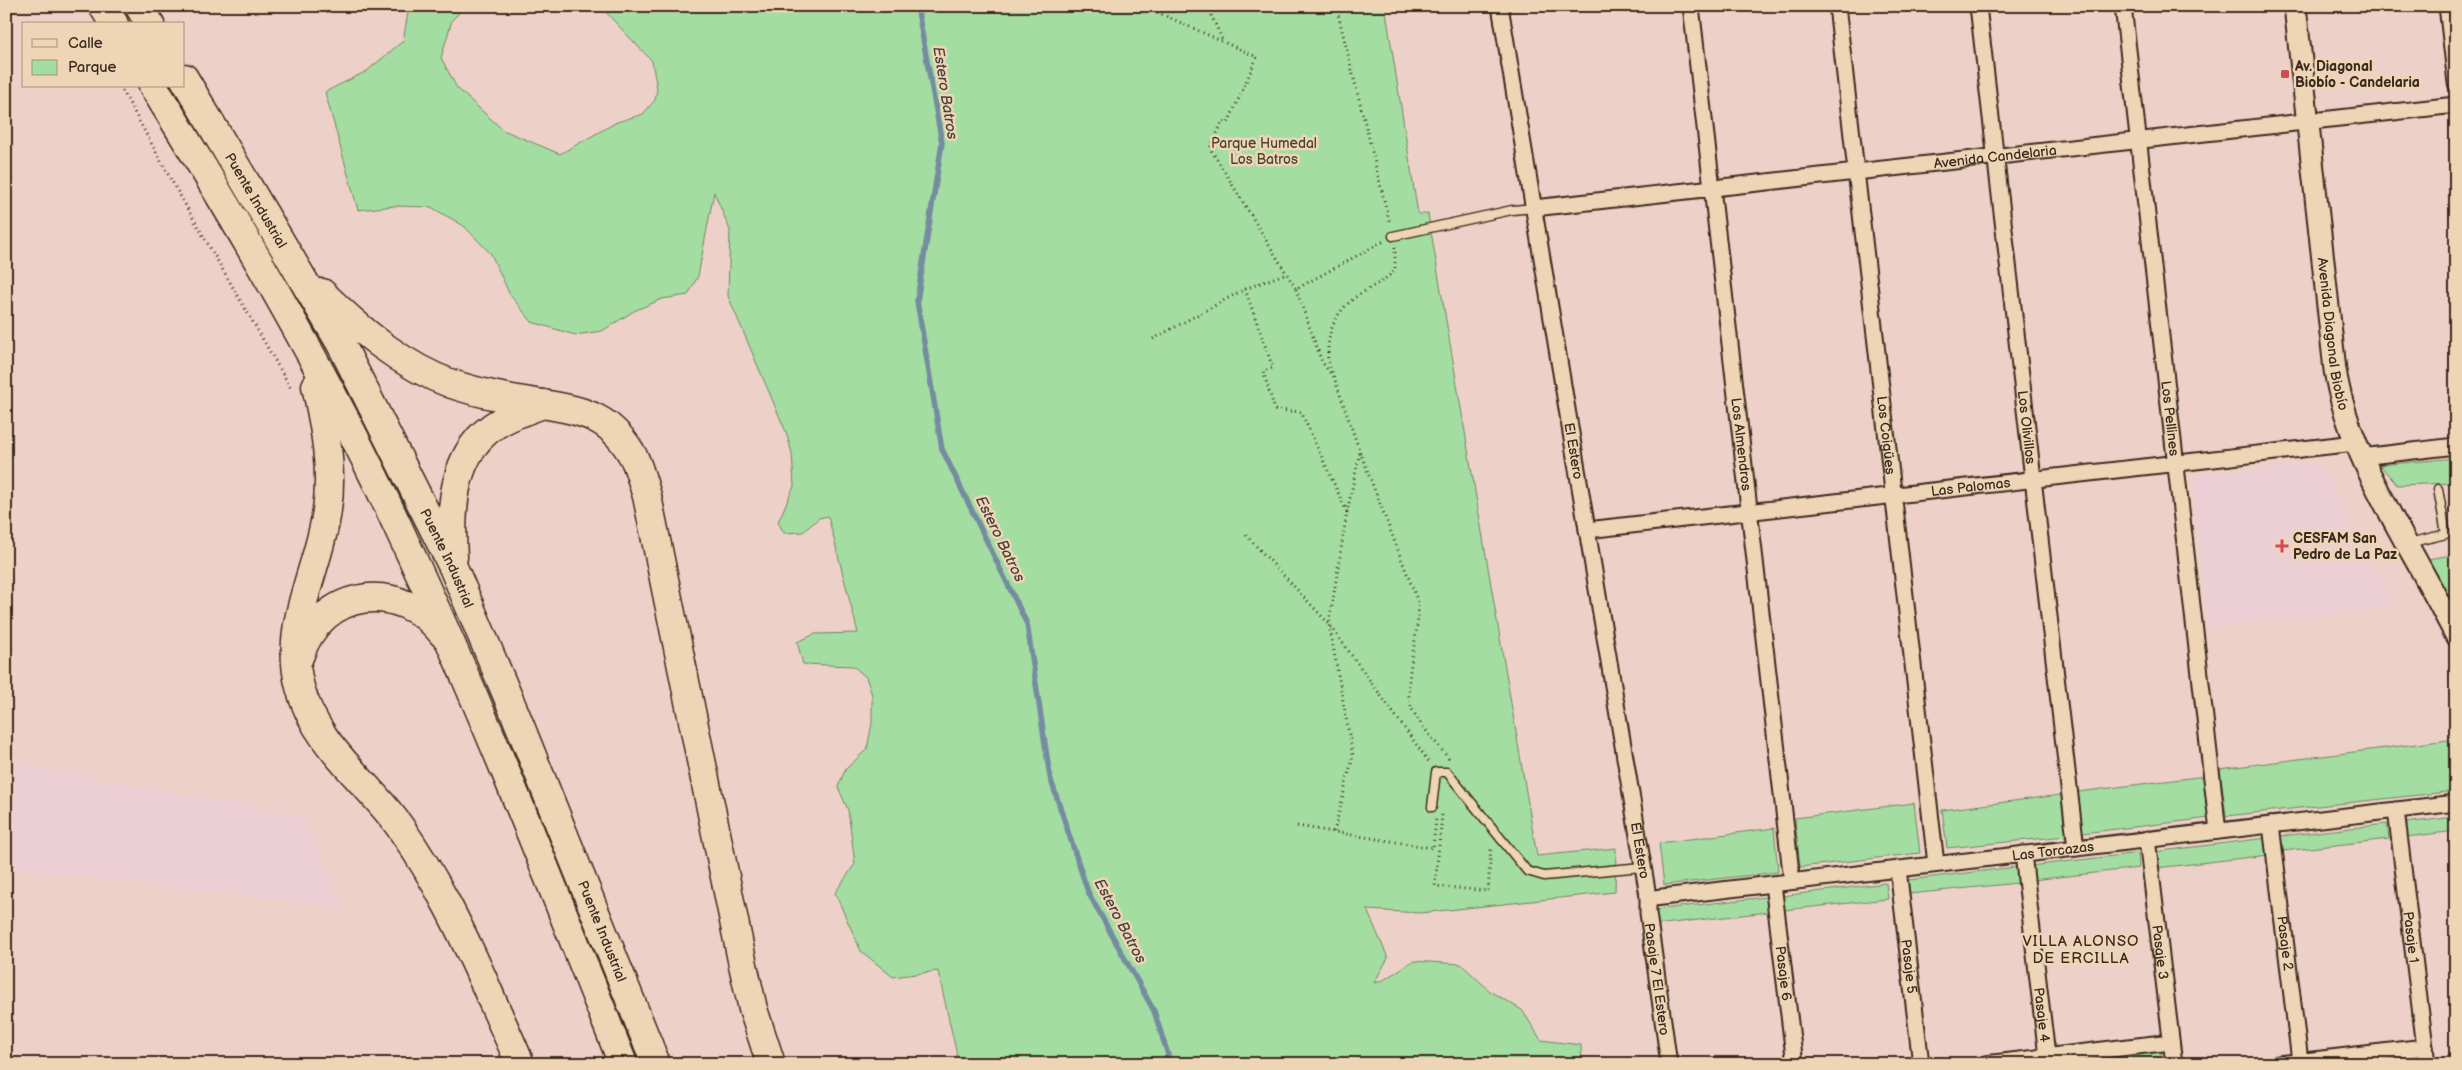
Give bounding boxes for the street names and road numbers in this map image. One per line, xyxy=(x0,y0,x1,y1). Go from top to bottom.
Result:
street label: Avenida Candelaria xyxy=(1933,141,2057,172)
street label: Puente Industrial xyxy=(222,150,291,251)
street label: Avenida Diagonal Biobío xyxy=(2314,256,2352,412)
street label: Los Pellines xyxy=(2158,380,2183,457)
street label: Los Olivillos xyxy=(2014,389,2040,465)
street label: Los Coigües xyxy=(1874,395,1899,475)
street label: Los Almendros xyxy=(1728,397,1755,492)
street label: El Estero xyxy=(1561,421,1587,481)
street label: Las Palomas xyxy=(1930,474,2011,499)
street label: Puente Industrial xyxy=(417,506,478,610)
street label: El Estero xyxy=(1627,821,1654,880)
street label: Las Torcazas xyxy=(2011,837,2095,864)
street label: Puente Industrial xyxy=(575,878,630,984)
street label: Pasaje 1 xyxy=(2400,910,2423,964)
street label: Pasaje 2 xyxy=(2274,915,2297,972)
street label: Pasaje 7 El Estero xyxy=(1641,922,1673,1036)
street label: Pasaje 3 xyxy=(2149,924,2172,981)
street label: Pasaje 5 xyxy=(1898,938,1921,994)
street label: Pasaje 6 xyxy=(1772,945,1796,1002)
street label: Pasaje 4 xyxy=(2030,987,2054,1044)

